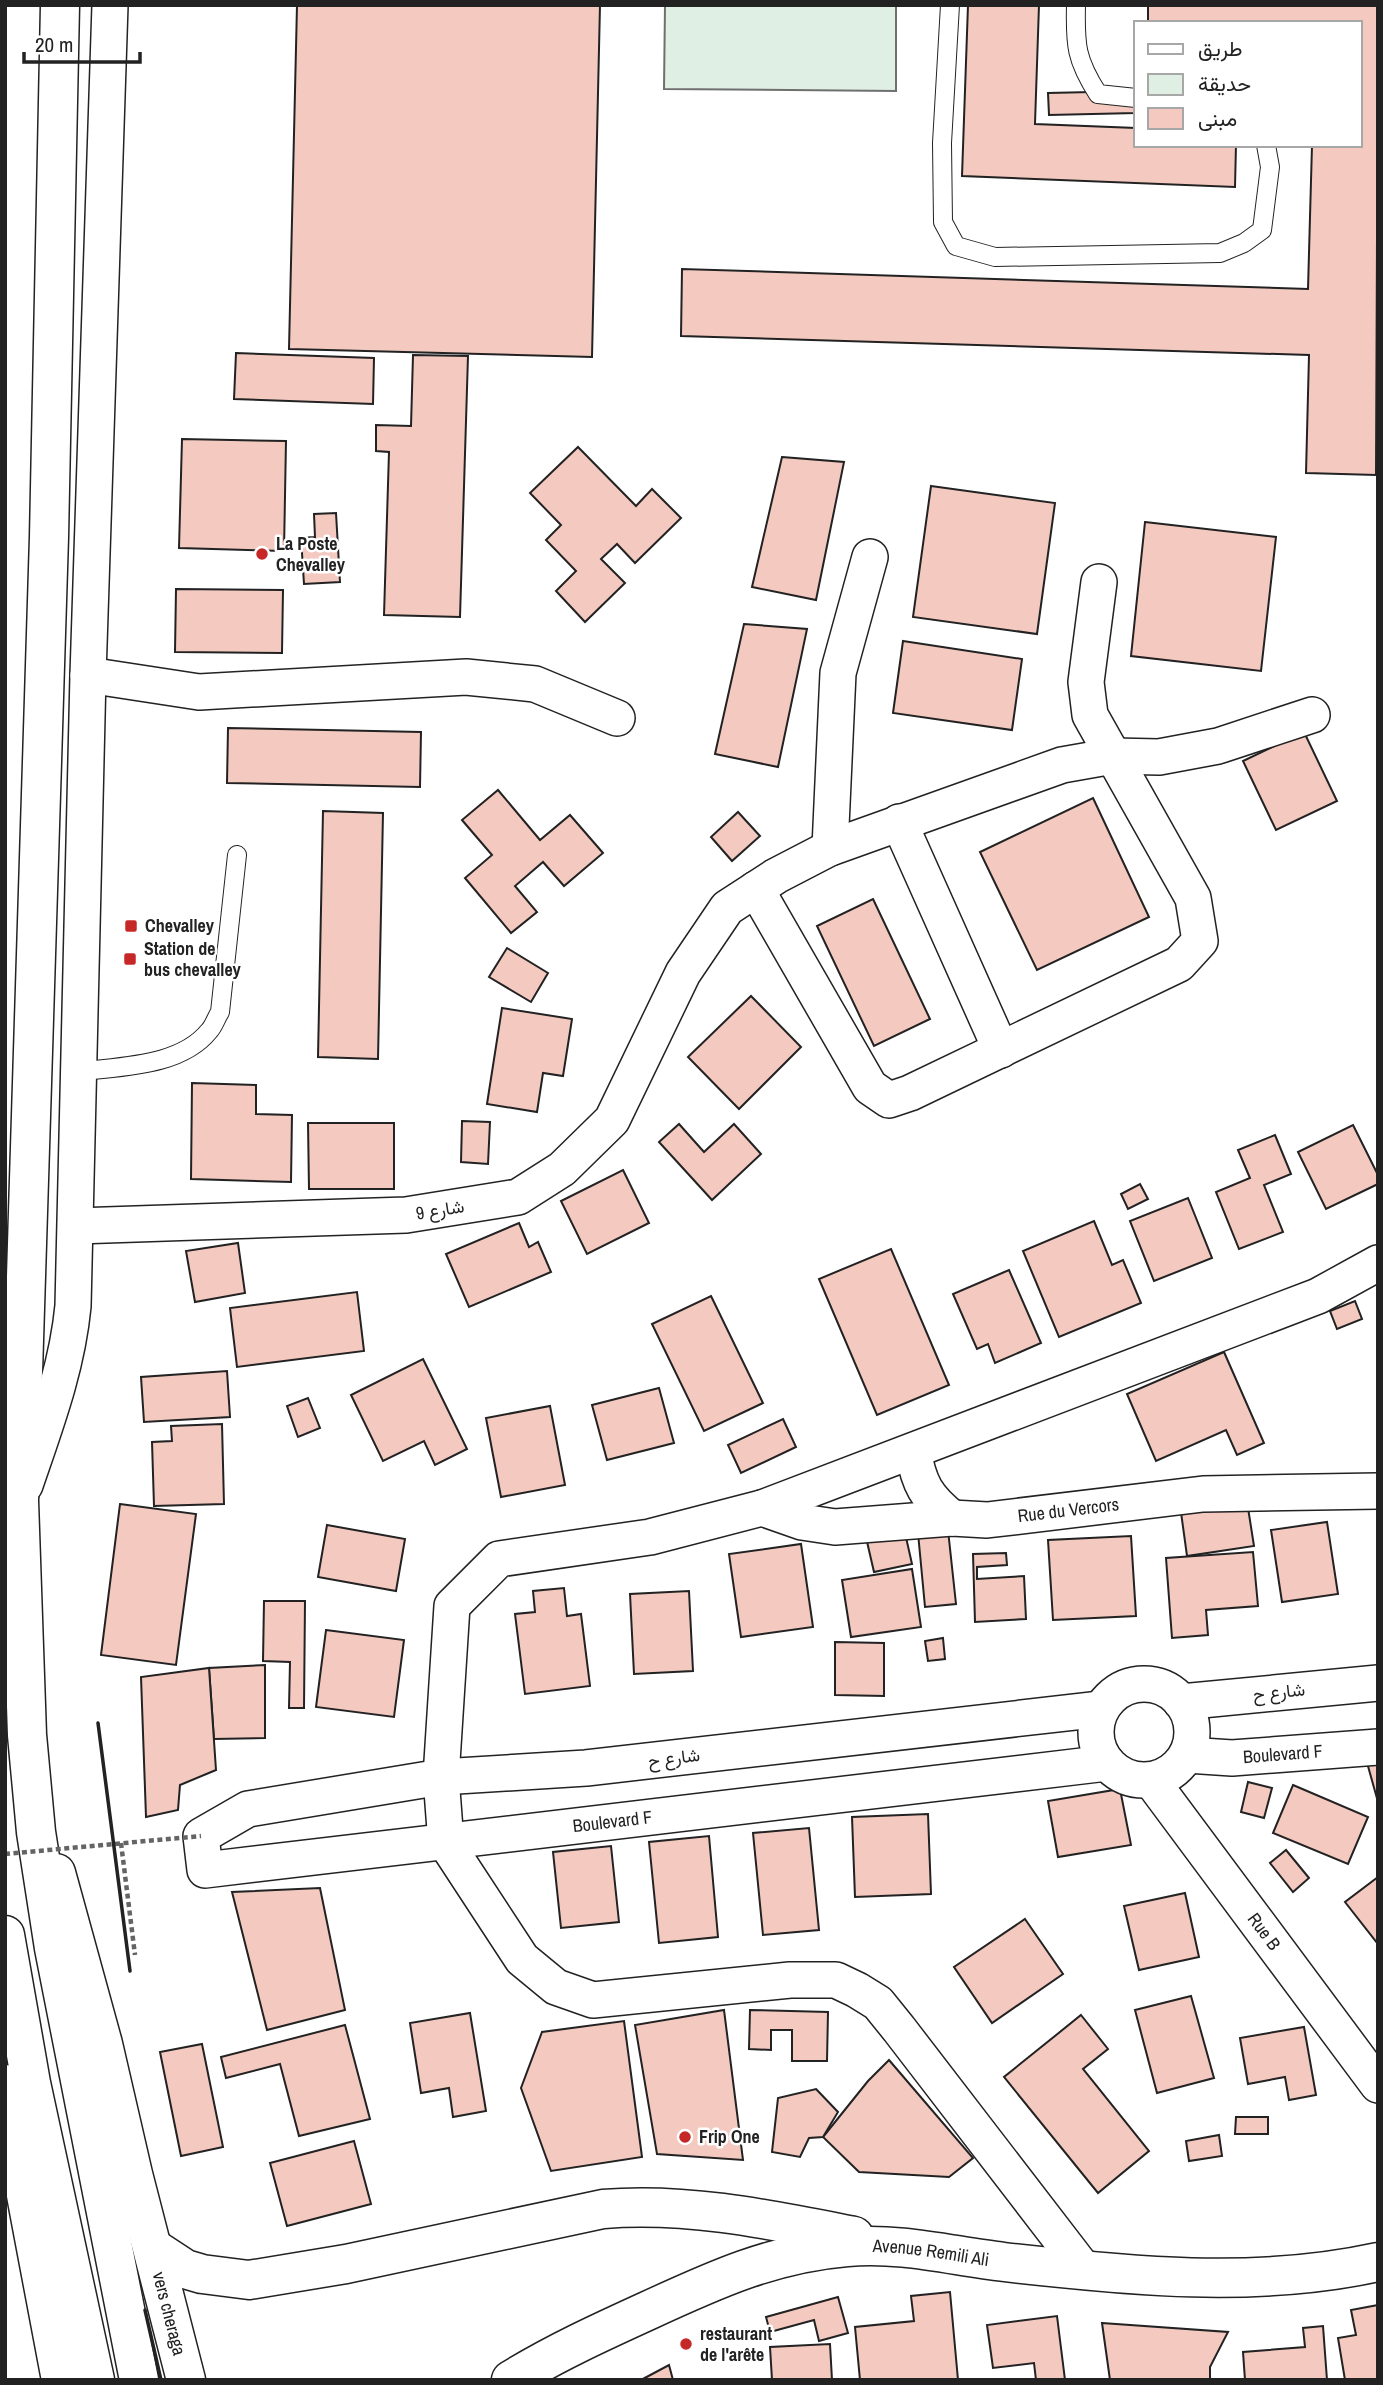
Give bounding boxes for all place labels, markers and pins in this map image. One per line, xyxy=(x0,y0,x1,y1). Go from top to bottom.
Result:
place label: La Poste Chevalley xyxy=(276,531,346,577)
marker: La Poste Chevalley xyxy=(254,546,270,562)
place label: Chevalley xyxy=(145,913,215,938)
marker: Chevalley xyxy=(123,918,139,934)
place label: Station de bus chevalley xyxy=(144,936,242,982)
marker: Station de bus chevalley xyxy=(122,951,138,967)
place label: Frip One xyxy=(699,2124,760,2149)
marker: Frip One xyxy=(677,2129,693,2145)
place label: restaurant de l'arête xyxy=(700,2321,772,2367)
marker: restaurant de l'arête xyxy=(678,2336,694,2352)

